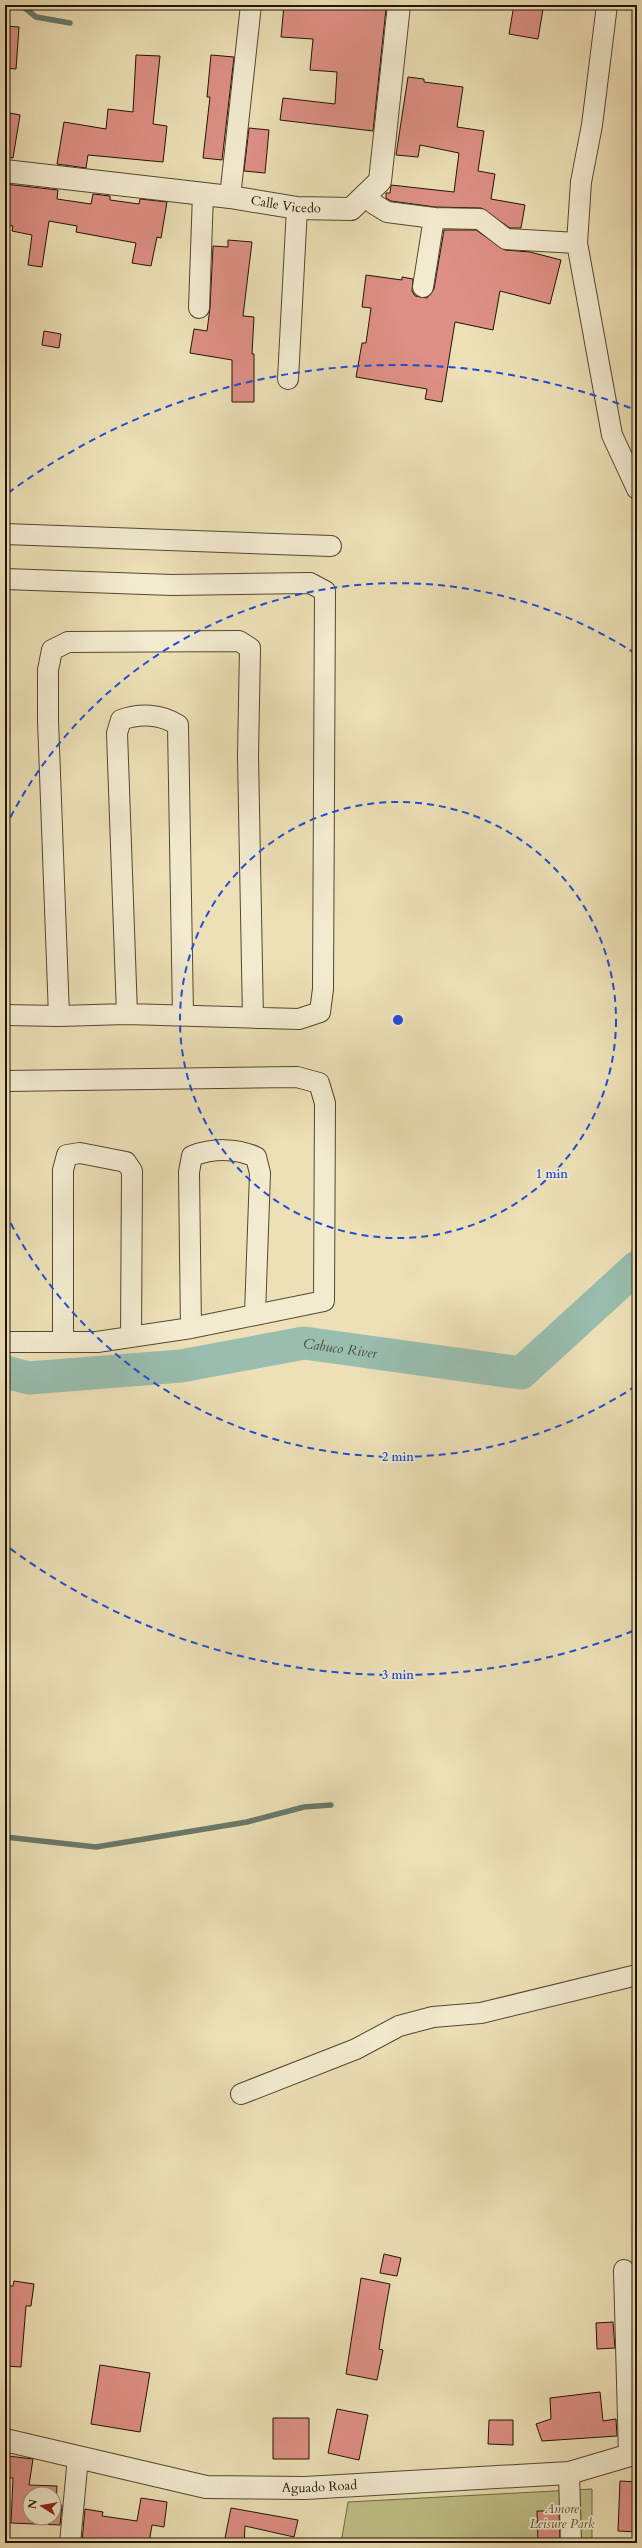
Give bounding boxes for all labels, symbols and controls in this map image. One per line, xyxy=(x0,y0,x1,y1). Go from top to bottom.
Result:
street label: Calle Vicedo xyxy=(249,192,321,217)
centre of rings xyxy=(391,1013,405,1027)
text: 1 min xyxy=(536,1166,568,1182)
water label: Cabuco River xyxy=(302,1333,379,1363)
text: 2 min xyxy=(382,1449,414,1465)
text: 3 min xyxy=(382,1667,414,1683)
street label: Aguado Road xyxy=(282,2476,358,2497)
north arrow xyxy=(22,2486,62,2526)
text: N xyxy=(24,2498,41,2510)
park label: Amore Leisure Park xyxy=(530,2500,595,2533)

